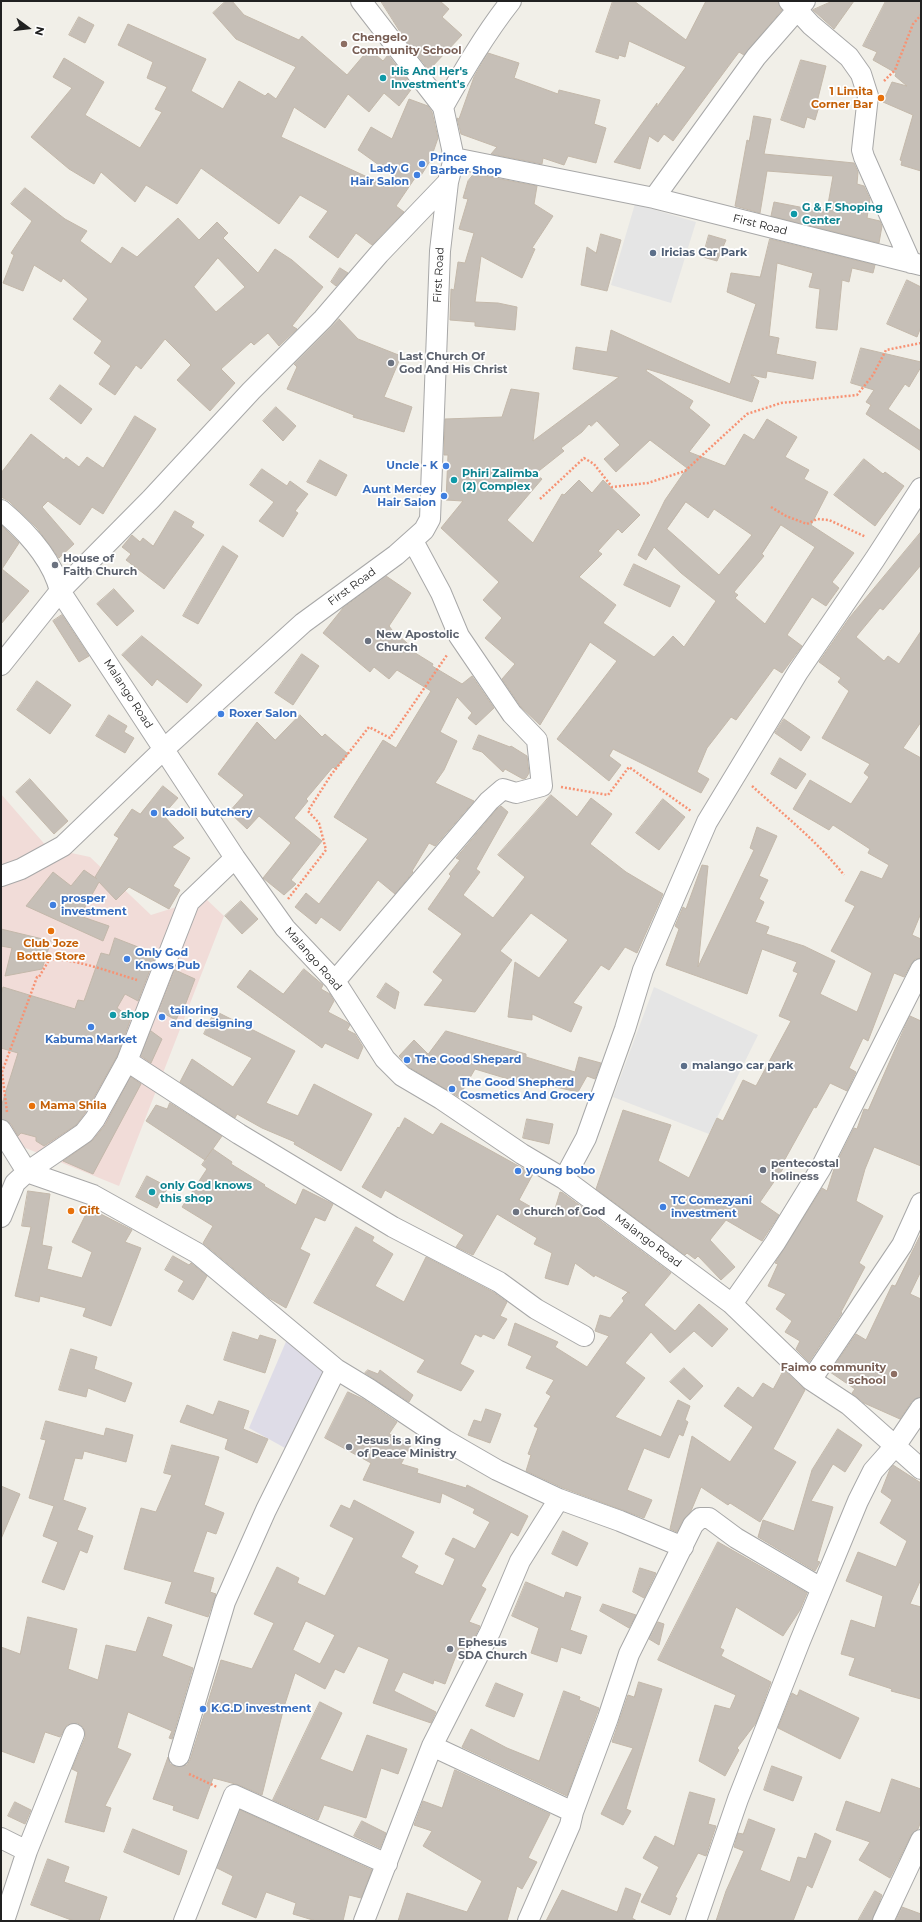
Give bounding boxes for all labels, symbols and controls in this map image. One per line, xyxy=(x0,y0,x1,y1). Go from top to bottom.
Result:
north arrow xyxy=(8,8,48,48)
text: N xyxy=(32,25,48,37)
place label: Chengelo Community School xyxy=(352,31,462,57)
marker: Chengelo Community School xyxy=(339,39,349,49)
place label: His And Her's Investment's xyxy=(391,65,468,91)
marker: His And Her's Investment's xyxy=(378,73,388,83)
place label: 1 Limita Corner Bar xyxy=(811,85,873,111)
marker: 1 Limita Corner Bar xyxy=(876,93,886,103)
place label: Prince Barber Shop xyxy=(430,151,502,177)
marker: Prince Barber Shop xyxy=(417,159,427,169)
place label: Lady G Hair Salon xyxy=(350,162,409,188)
marker: Lady G Hair Salon xyxy=(412,170,422,180)
place label: G & F Shoping Center xyxy=(802,201,883,227)
marker: G & F Shoping Center xyxy=(789,209,799,219)
street label: First Road xyxy=(731,212,789,238)
place label: Iricias Car Park xyxy=(661,246,747,260)
street label: First Road xyxy=(431,247,447,303)
marker: Iricias Car Park xyxy=(648,248,658,258)
place label: Last Church Of God And His Christ xyxy=(399,350,508,376)
marker: Last Church Of God And His Christ xyxy=(386,358,396,368)
place label: Uncle - K xyxy=(386,459,438,473)
marker: Uncle - K xyxy=(441,461,451,471)
place label: Phiri Zalimba (2) Complex xyxy=(462,467,539,493)
marker: Phiri Zalimba (2) Complex xyxy=(449,475,459,485)
place label: Aunt Mercey Hair Salon xyxy=(363,483,436,509)
marker: Aunt Mercey Hair Salon xyxy=(439,491,449,501)
place label: House of Faith Church xyxy=(63,552,137,578)
marker: House of Faith Church xyxy=(50,560,60,570)
street label: First Road xyxy=(326,565,378,609)
place label: New Apostolic Church xyxy=(376,628,459,654)
marker: New Apostolic Church xyxy=(363,636,373,646)
street label: Malango Road xyxy=(101,657,155,731)
place label: Roxer Salon xyxy=(229,707,297,721)
marker: Roxer Salon xyxy=(216,709,226,719)
place label: kadoli butchery xyxy=(162,806,253,820)
marker: kadoli butchery xyxy=(149,808,159,818)
place label: prosper investment xyxy=(61,892,127,918)
marker: prosper investment xyxy=(48,900,58,910)
street label: Malango Road xyxy=(282,924,344,994)
marker: Club Joze Bottle Store xyxy=(46,926,56,936)
place label: Club Joze Bottle Store xyxy=(17,937,85,963)
place label: Only God Knows Pub xyxy=(135,946,200,972)
marker: Only God Knows Pub xyxy=(122,954,132,964)
place label: tailoring and designing xyxy=(170,1004,253,1030)
place label: shop xyxy=(121,1008,149,1022)
marker: shop xyxy=(108,1010,118,1020)
marker: tailoring and designing xyxy=(157,1012,167,1022)
marker: Kabuma Market xyxy=(86,1022,96,1032)
place label: Kabuma Market xyxy=(45,1033,137,1047)
place label: The Good Shepard xyxy=(415,1053,521,1067)
marker: The Good Shepard xyxy=(402,1055,412,1065)
place label: malango car park xyxy=(692,1059,793,1073)
marker: malango car park xyxy=(679,1061,689,1071)
place label: The Good Shepherd Cosmetics And Grocery xyxy=(460,1076,595,1102)
marker: The Good Shepherd Cosmetics And Grocery xyxy=(447,1084,457,1094)
place label: Mama Shila xyxy=(40,1099,107,1113)
marker: Mama Shila xyxy=(27,1101,37,1111)
place label: pentecostal holiness xyxy=(771,1157,839,1183)
place label: young bobo xyxy=(526,1164,595,1178)
marker: pentecostal holiness xyxy=(758,1165,768,1175)
marker: young bobo xyxy=(513,1166,523,1176)
place label: only God knows this shop xyxy=(160,1179,252,1205)
marker: only God knows this shop xyxy=(147,1187,157,1197)
place label: TC Comezyani investment xyxy=(671,1194,752,1220)
marker: TC Comezyani investment xyxy=(658,1202,668,1212)
place label: Gift xyxy=(79,1204,100,1218)
place label: church of God xyxy=(524,1205,605,1219)
marker: Gift xyxy=(66,1206,76,1216)
marker: church of God xyxy=(511,1207,521,1217)
street label: Malango Road xyxy=(612,1212,684,1270)
place label: Faimo community school xyxy=(781,1361,886,1387)
marker: Faimo community school xyxy=(889,1369,899,1379)
place label: Jesus is a King of Peace Ministry xyxy=(357,1434,456,1460)
marker: Jesus is a King of Peace Ministry xyxy=(344,1442,354,1452)
place label: Ephesus SDA Church xyxy=(458,1636,527,1662)
marker: Ephesus SDA Church xyxy=(445,1644,455,1654)
place label: K.G.D investment xyxy=(211,1702,311,1716)
marker: K.G.D investment xyxy=(198,1704,208,1714)

